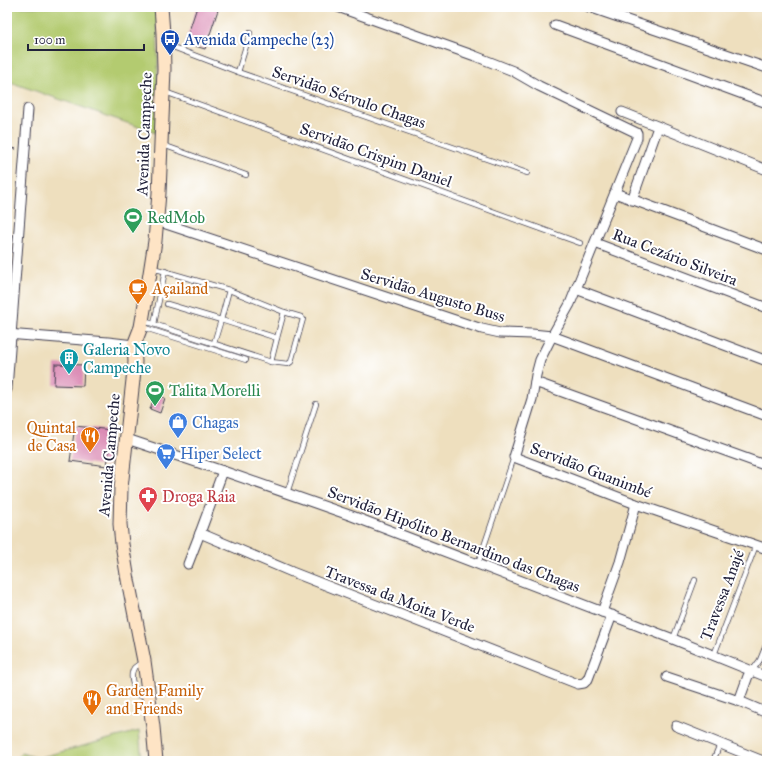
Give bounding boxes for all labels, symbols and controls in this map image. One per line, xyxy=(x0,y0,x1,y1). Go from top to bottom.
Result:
scale bar xyxy=(28,26,144,52)
bus stop icon: Avenida Campeche (23) xyxy=(159,28,181,56)
place label: Avenida Campeche (23) xyxy=(183,30,334,50)
text: 100 m xyxy=(34,33,65,47)
street label: Servidão Sérvulo Chagas xyxy=(269,62,429,133)
street label: Avenida Campeche xyxy=(132,72,156,197)
street label: Servidão Crispim Daniel xyxy=(297,119,455,192)
sports icon: RedMob xyxy=(122,206,144,234)
place label: RedMob xyxy=(147,208,205,227)
street label: Rua Cezário Silveira xyxy=(610,224,741,290)
street label: Servidão Augusto Buss xyxy=(358,264,508,327)
cafe icon: Açailand xyxy=(127,277,149,305)
place label: Açailand xyxy=(151,279,208,298)
place label: Galeria Novo Campeche xyxy=(83,340,170,377)
building icon: Galeria Novo Campeche xyxy=(58,347,80,375)
sports icon: Talita Morelli xyxy=(144,379,166,407)
place label: Talita Morelli xyxy=(169,381,261,400)
street label: Avenida Campeche xyxy=(94,392,124,518)
shop icon: Chagas xyxy=(167,411,189,439)
place label: Chagas xyxy=(192,413,239,433)
place label: Quintal de Casa xyxy=(26,418,77,455)
restaurant icon: Quintal de Casa xyxy=(79,425,101,453)
street label: Servidão Guanimbé xyxy=(528,438,655,502)
supermarket icon: Hiper Select xyxy=(155,442,177,470)
place label: Hiper Select xyxy=(180,444,262,463)
street label: Servidão Hipólito Bernardino das Chagas xyxy=(325,482,583,597)
pharmacy icon: Droga Raia xyxy=(137,485,159,513)
place label: Droga Raia xyxy=(162,487,236,507)
street label: Travessa Anajé xyxy=(696,546,748,643)
street label: Travessa da Moita Verde xyxy=(322,562,478,637)
place label: Garden Family and Friends xyxy=(106,681,204,718)
restaurant icon: Garden Family and Friends xyxy=(81,688,103,716)

